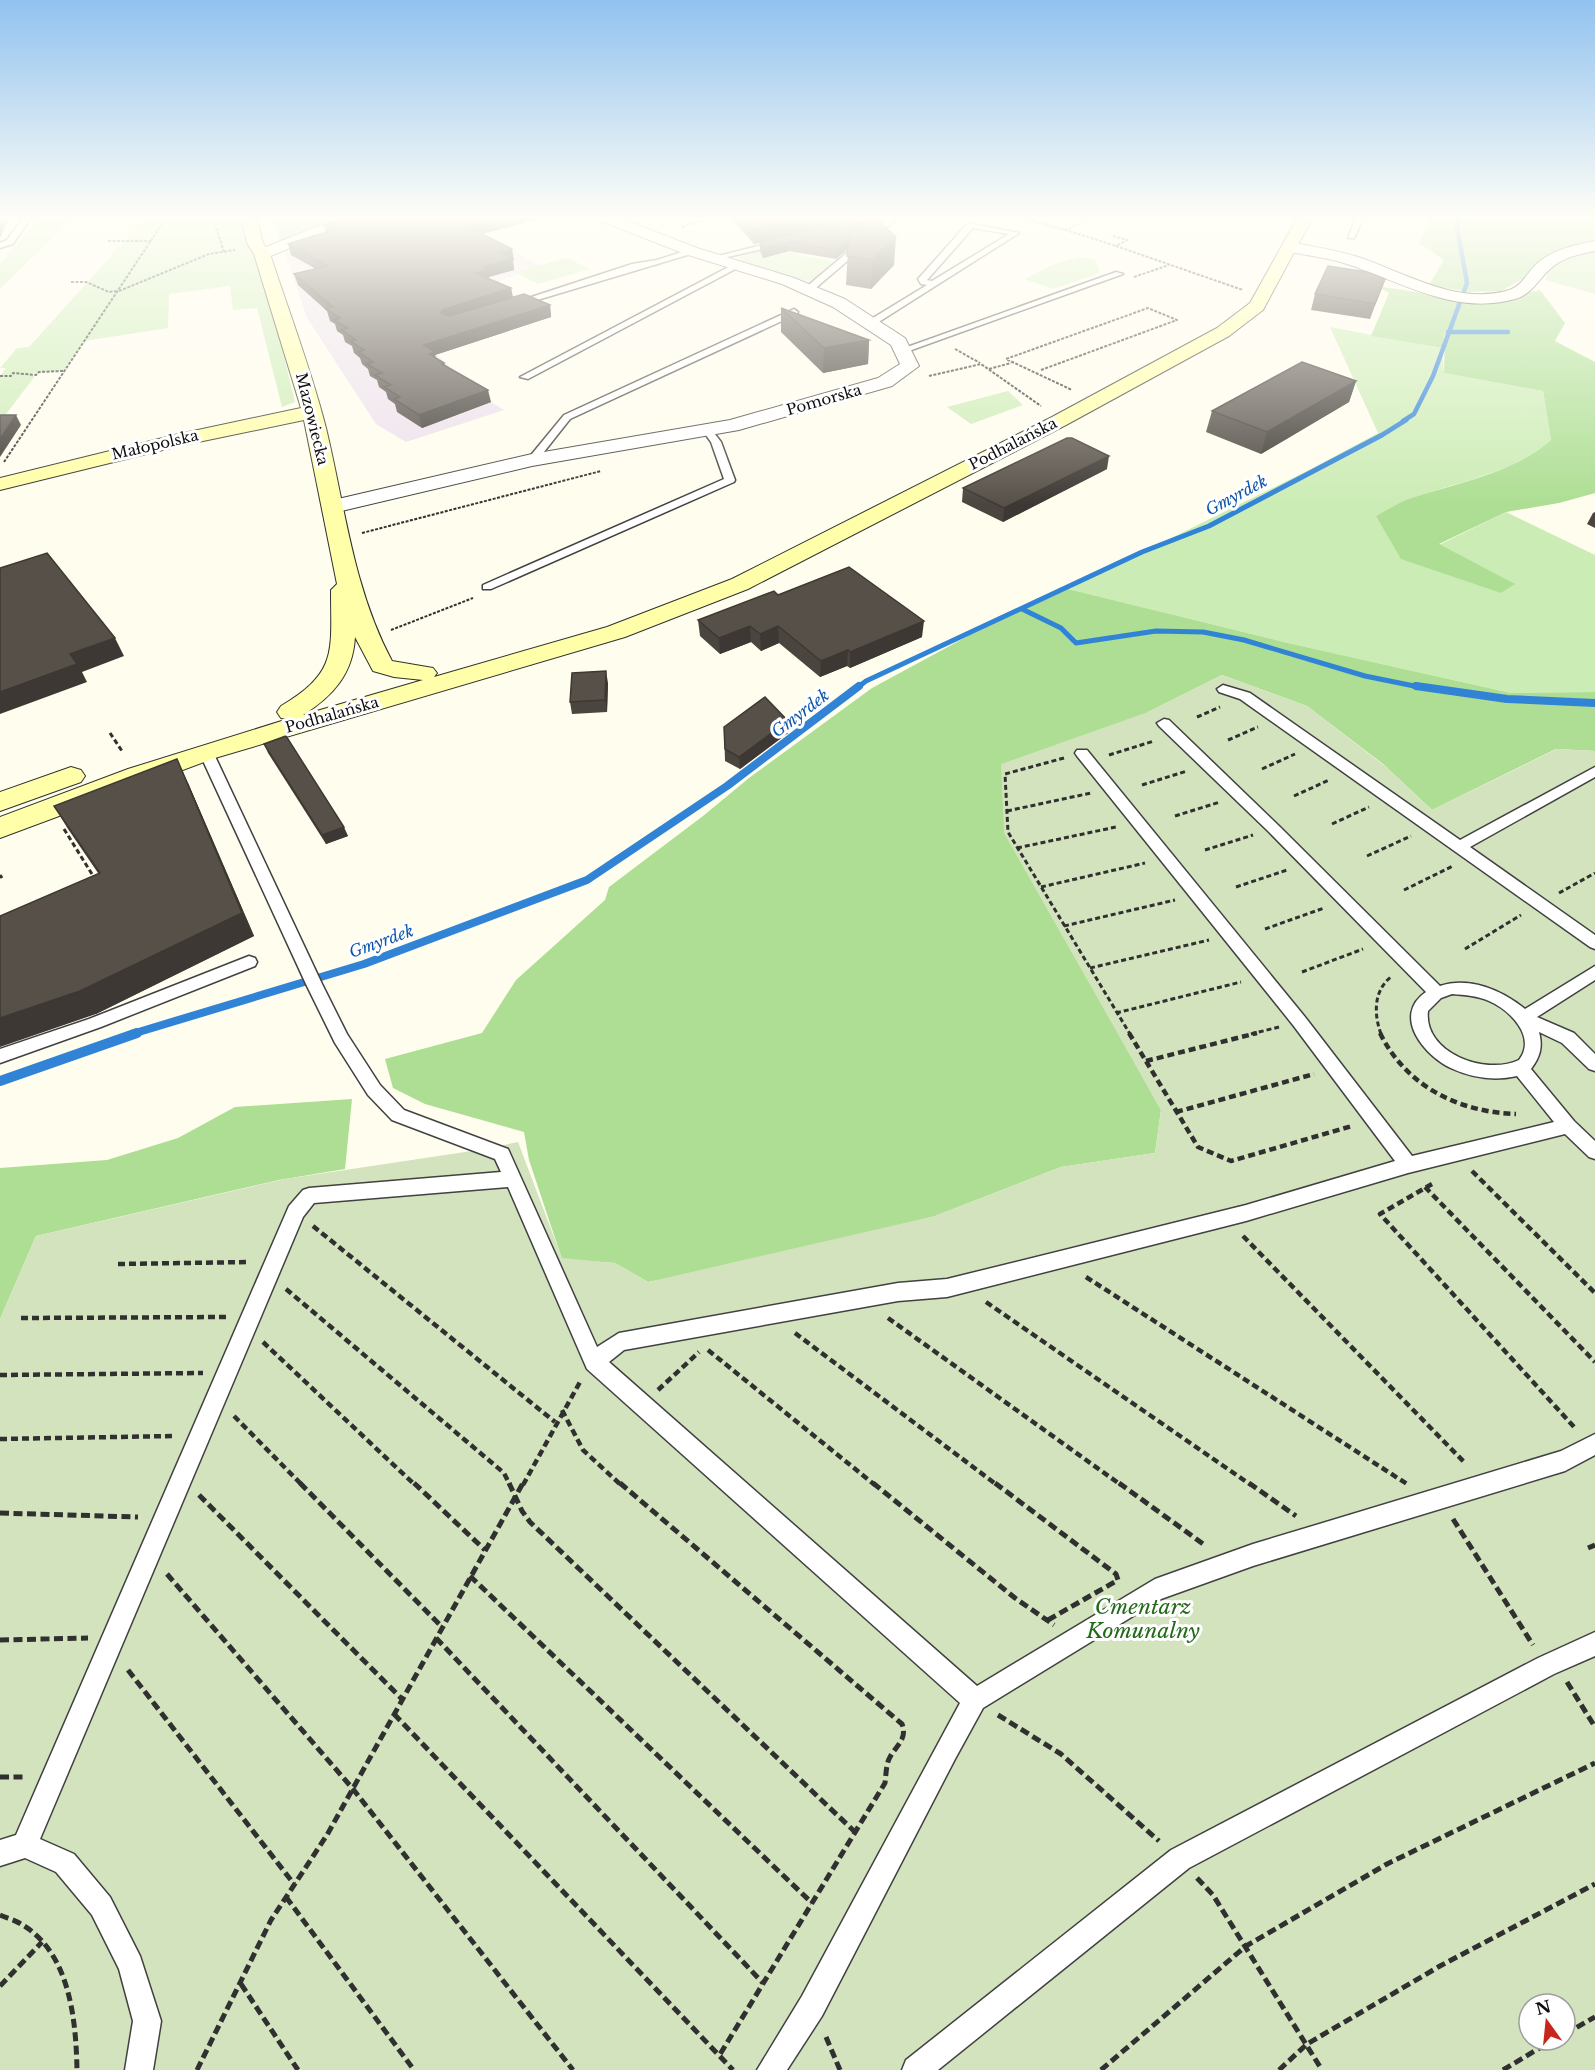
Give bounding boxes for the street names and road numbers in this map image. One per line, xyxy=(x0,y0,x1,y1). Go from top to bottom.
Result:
street label: Mazowiecka xyxy=(292,371,333,468)
street label: Pomorska xyxy=(784,380,864,419)
street label: Podhalańska xyxy=(966,413,1061,474)
street label: Małopolska xyxy=(110,425,201,464)
street label: Podhalańska xyxy=(283,692,381,737)

